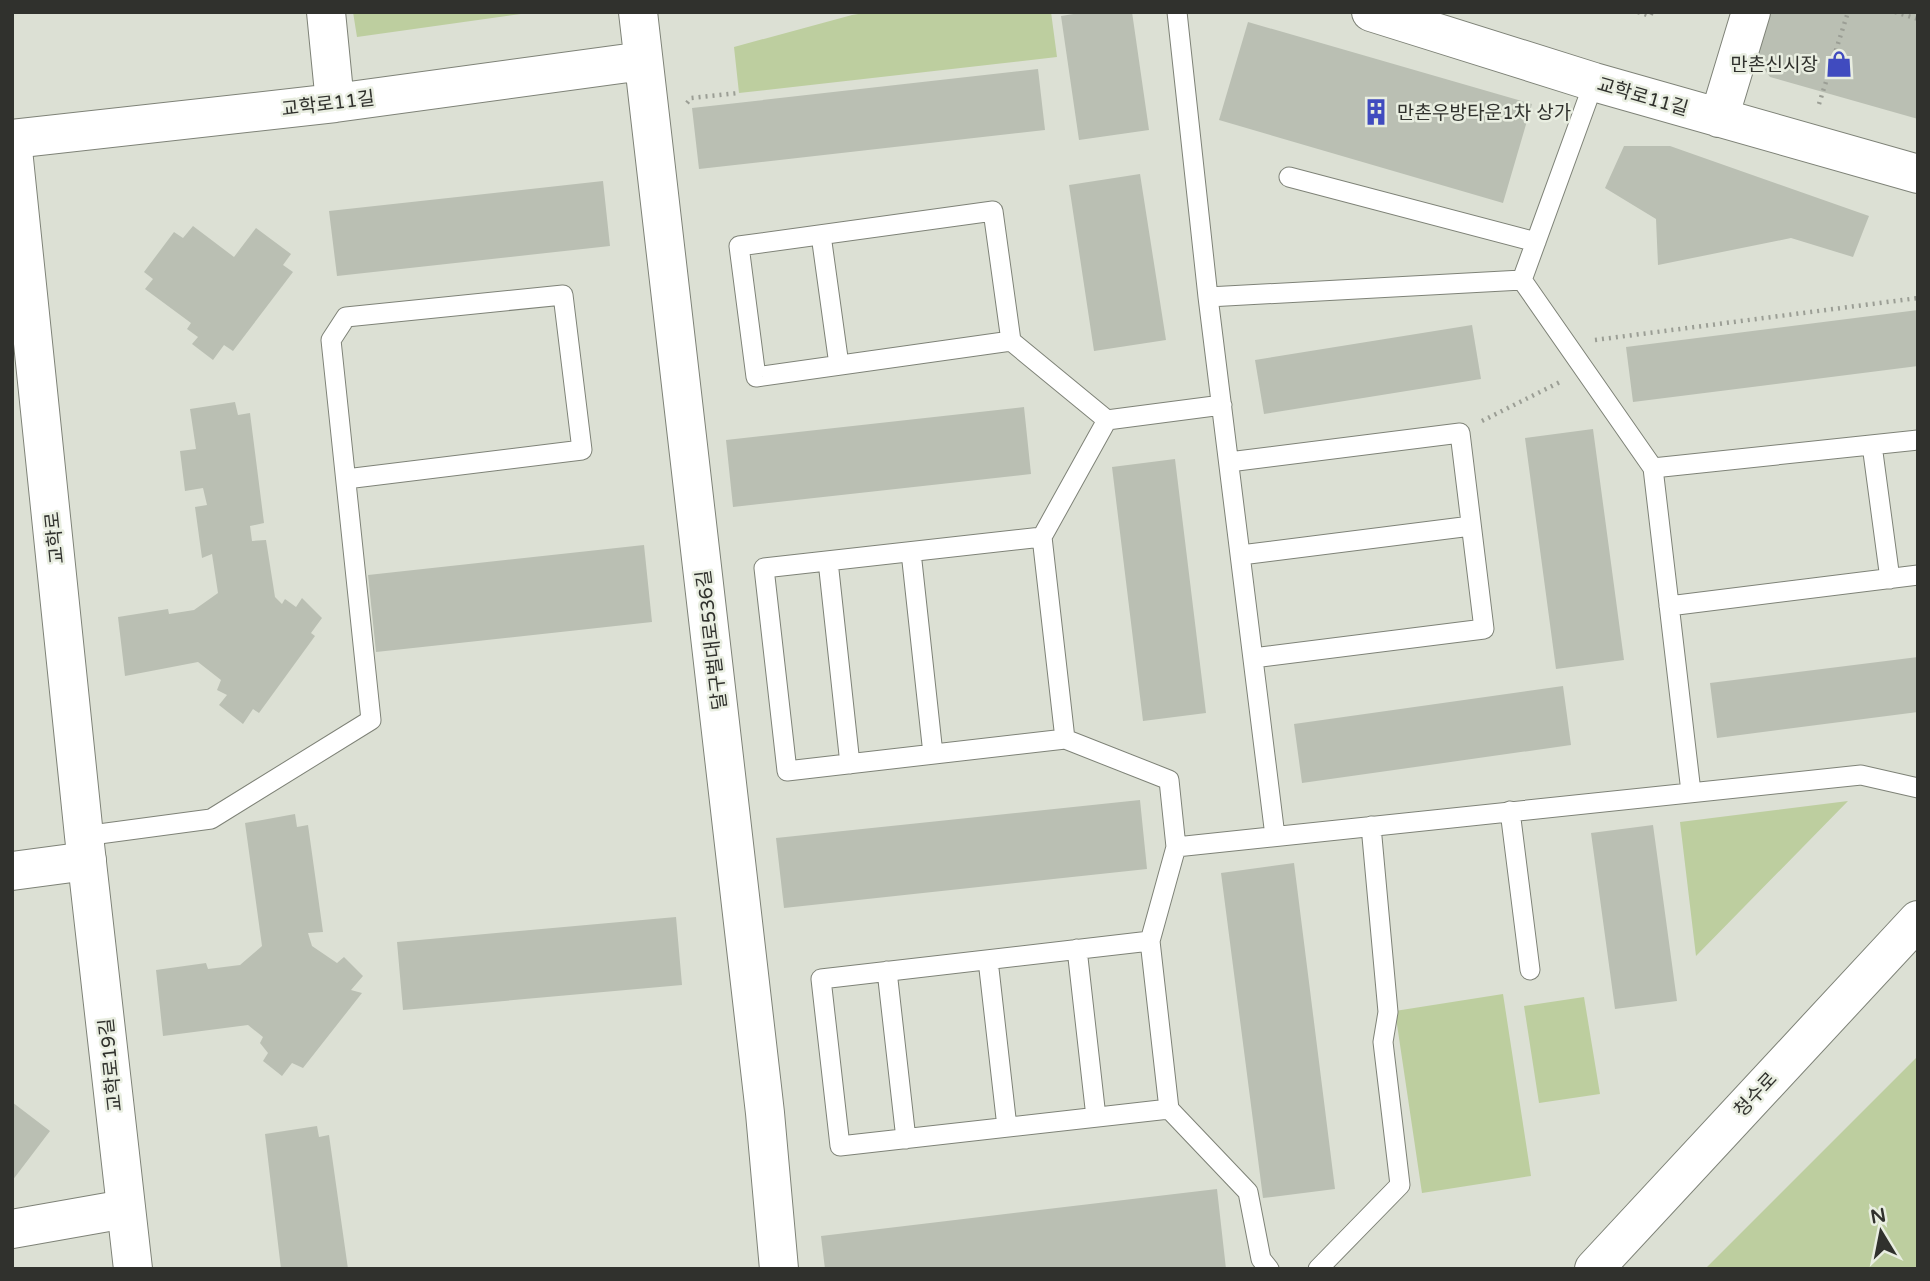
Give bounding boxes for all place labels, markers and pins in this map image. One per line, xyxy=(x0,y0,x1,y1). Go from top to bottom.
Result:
shop icon: 만촌신시장 xyxy=(1824,49,1854,79)
place label: 만촌신시장 xyxy=(1731,54,1818,76)
building icon: 만촌우방타운1차 상가 xyxy=(1361,97,1391,127)
place label: 만촌우방타운1차 상가 xyxy=(1397,102,1571,124)

